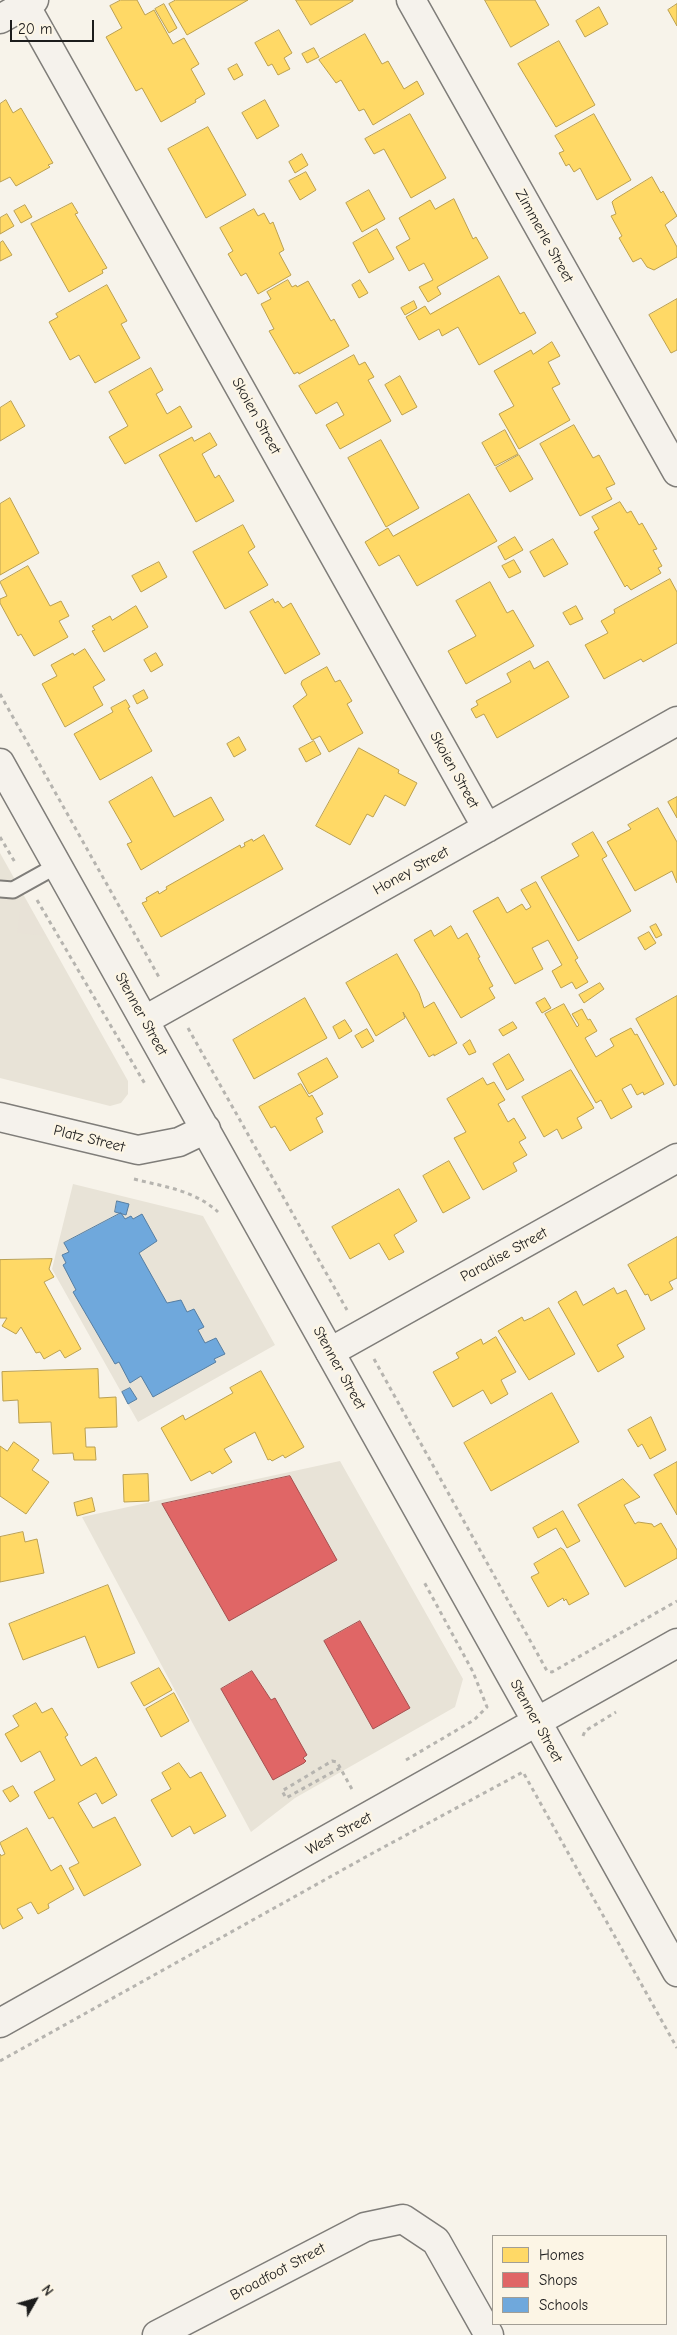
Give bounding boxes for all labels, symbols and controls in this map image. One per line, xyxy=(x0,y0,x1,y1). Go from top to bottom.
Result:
scale bar xyxy=(12,10,96,42)
text: 20 m xyxy=(18,20,52,38)
street label: Zimmerle Street xyxy=(511,186,577,286)
street label: Skoien Street xyxy=(228,374,284,458)
street label: Skoien Street xyxy=(426,728,482,812)
street label: Honey Street xyxy=(370,843,452,899)
street label: Stenner Street xyxy=(111,969,171,1059)
street label: Platz Street xyxy=(52,1121,126,1157)
street label: Paradise Street xyxy=(457,1224,551,1286)
street label: Stenner Street xyxy=(309,1323,369,1413)
street label: Stenner Street xyxy=(506,1676,566,1766)
street label: West Street xyxy=(303,1809,375,1859)
legend xyxy=(492,2235,667,2325)
street label: Broadfoot Street xyxy=(227,2239,329,2305)
text: Homes xyxy=(539,2246,584,2264)
text: Shops xyxy=(539,2271,577,2289)
north arrow xyxy=(10,2275,60,2325)
text: N xyxy=(38,2282,57,2299)
text: Schools xyxy=(539,2296,588,2314)

